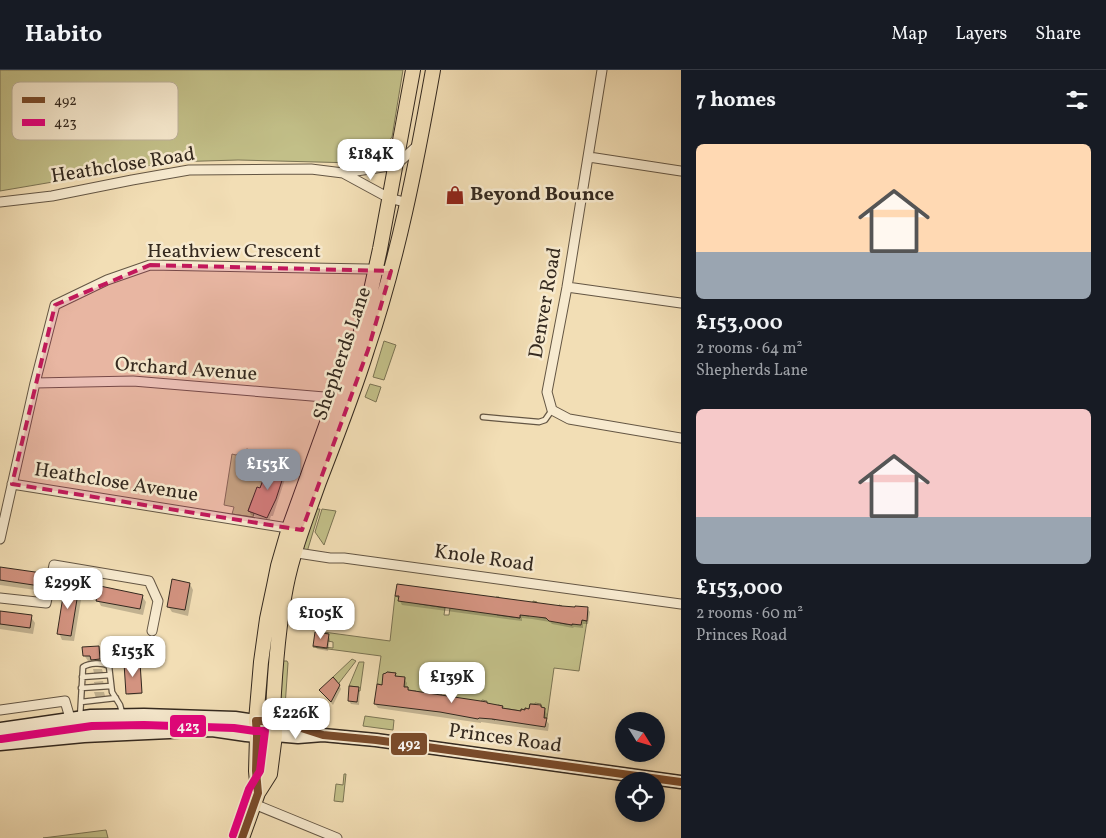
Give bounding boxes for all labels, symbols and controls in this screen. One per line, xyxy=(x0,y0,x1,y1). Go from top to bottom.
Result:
text: Habito xyxy=(25,18,102,52)
text: Map xyxy=(891,22,927,47)
text: Layers xyxy=(955,22,1007,47)
text: Share xyxy=(1035,22,1081,47)
legend xyxy=(12,82,178,140)
text: 7 homes xyxy=(696,86,776,115)
icon: filters xyxy=(1063,86,1091,114)
text: 492 xyxy=(54,92,77,111)
text: 423 xyxy=(54,114,77,133)
pin: £184K xyxy=(336,138,406,181)
street label: Heathclose Road xyxy=(49,141,197,191)
text: £184K xyxy=(348,144,394,166)
icon: home xyxy=(849,176,939,266)
place label: Beyond Bounce xyxy=(470,181,614,209)
shop icon: Beyond Bounce xyxy=(444,184,466,206)
street label: Heathview Crescent xyxy=(147,238,321,266)
street label: Denver Road xyxy=(522,245,570,361)
street label: Shepherds Lane xyxy=(307,283,379,425)
text: £153,000 xyxy=(696,309,783,338)
text: 2 rooms · 64 m² xyxy=(696,338,803,360)
street label: Orchard Avenue xyxy=(114,351,258,389)
text: Shepherds Lane xyxy=(696,360,808,382)
icon: home xyxy=(849,441,939,531)
pin: £153K xyxy=(233,448,303,491)
text: £153K xyxy=(246,454,290,476)
street label: Heathclose Avenue xyxy=(32,456,200,510)
street label: Knole Road xyxy=(432,538,536,580)
pin: £299K xyxy=(33,568,103,610)
text: £299K xyxy=(45,573,91,595)
text: £153,000 xyxy=(696,574,783,603)
pin: £105K xyxy=(286,598,356,640)
text: £105K xyxy=(299,603,343,625)
text: 2 rooms · 60 m² xyxy=(696,603,803,625)
text: Princes Road xyxy=(696,625,787,647)
pin: £153K xyxy=(98,636,168,678)
text: £153K xyxy=(111,641,155,663)
pin: £139K xyxy=(417,662,487,704)
text: £139K xyxy=(430,667,474,689)
pin: £226K xyxy=(261,698,331,740)
text: £226K xyxy=(273,703,319,725)
north arrow xyxy=(615,712,665,762)
map controls xyxy=(615,712,665,822)
line badge: 423 xyxy=(169,714,207,738)
street label: Princes Road xyxy=(447,717,563,761)
text: 423 xyxy=(177,718,199,737)
line badge: 492 xyxy=(390,732,428,756)
text: 492 xyxy=(397,736,421,755)
button: locate xyxy=(615,772,665,822)

